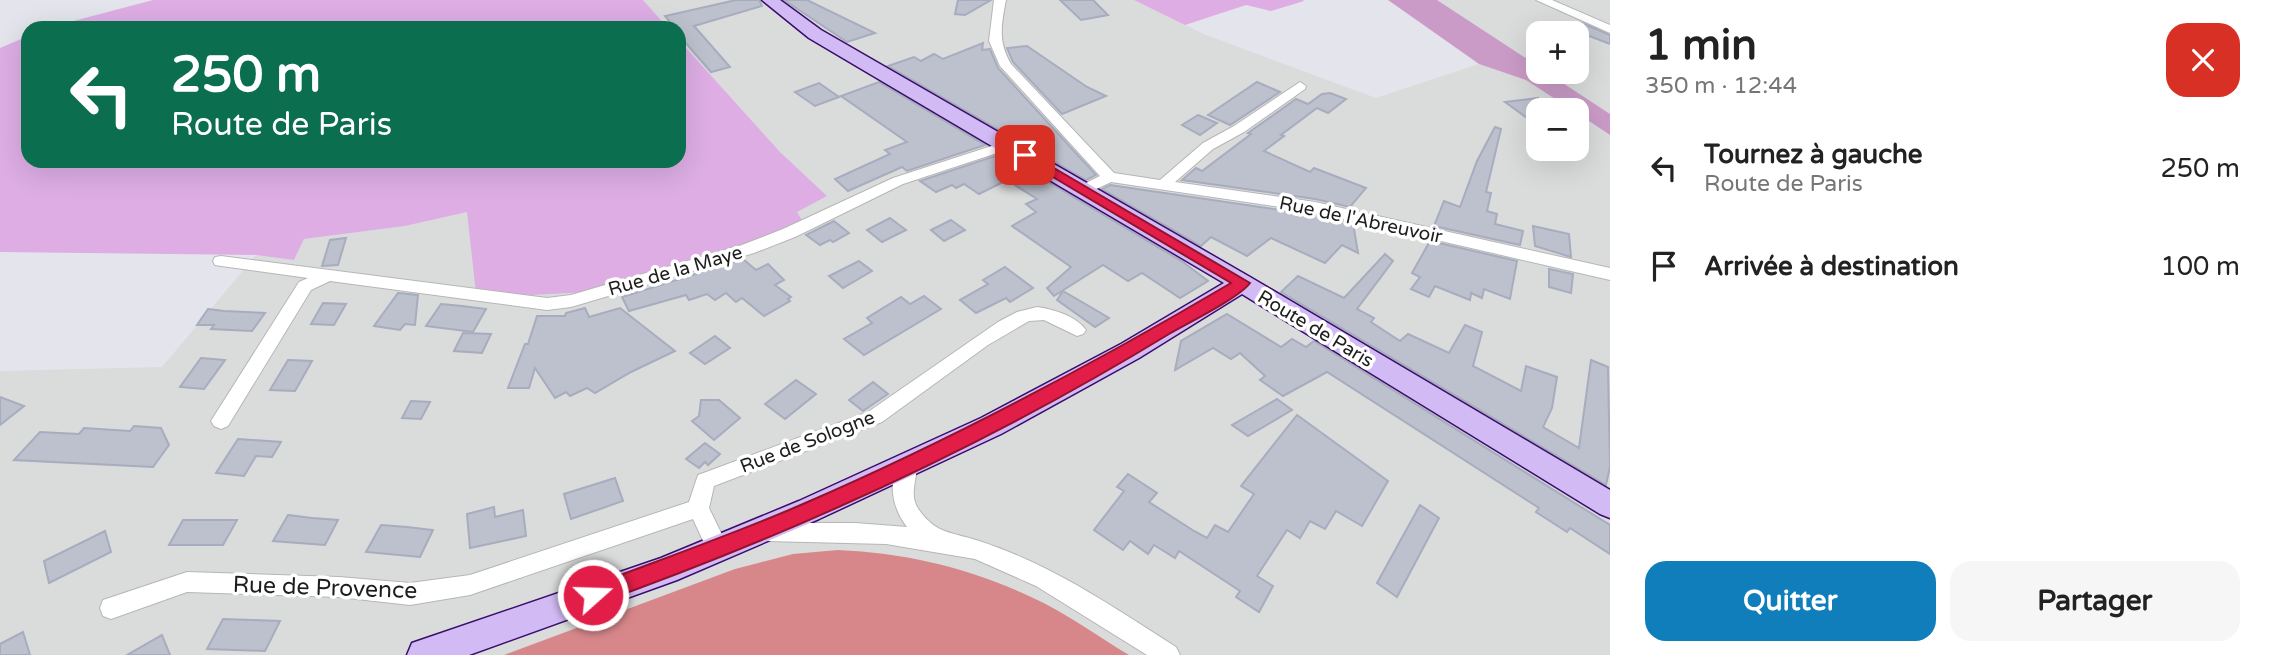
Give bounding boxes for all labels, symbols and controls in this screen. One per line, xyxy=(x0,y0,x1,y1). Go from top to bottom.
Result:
text: 1 min xyxy=(1645,20,1757,71)
map controls xyxy=(1526,21,1589,161)
button: + xyxy=(1526,21,1589,84)
button: close xyxy=(2166,23,2240,97)
text: 250 m xyxy=(171,46,321,105)
icon: left xyxy=(56,49,147,140)
text: 350 m · 12:44 xyxy=(1645,72,1797,100)
button: − xyxy=(1526,98,1589,161)
text: Route de Paris xyxy=(171,106,392,144)
pin xyxy=(995,125,1055,185)
icon: arrive xyxy=(1006,136,1044,174)
text: Tournez à gauche xyxy=(1704,139,1923,170)
icon: left xyxy=(1645,149,1683,187)
text: 250 m xyxy=(2160,153,2240,184)
text: Route de Paris xyxy=(1704,170,1863,198)
street label: Rue de l'Abreuvoir xyxy=(1277,192,1445,248)
street label: Rue de la Maye xyxy=(606,241,745,301)
icon: arrive xyxy=(1645,247,1683,285)
text: Arrivée à destination xyxy=(1704,251,1959,282)
text: 100 m xyxy=(2160,251,2240,282)
street label: Route de Paris xyxy=(1254,286,1377,372)
street label: Rue de Sologne xyxy=(737,406,878,478)
position arrow xyxy=(556,558,630,632)
button: Quitter xyxy=(1645,561,1936,641)
button: Partager xyxy=(1950,561,2240,641)
street label: Rue de Provence xyxy=(232,571,418,605)

